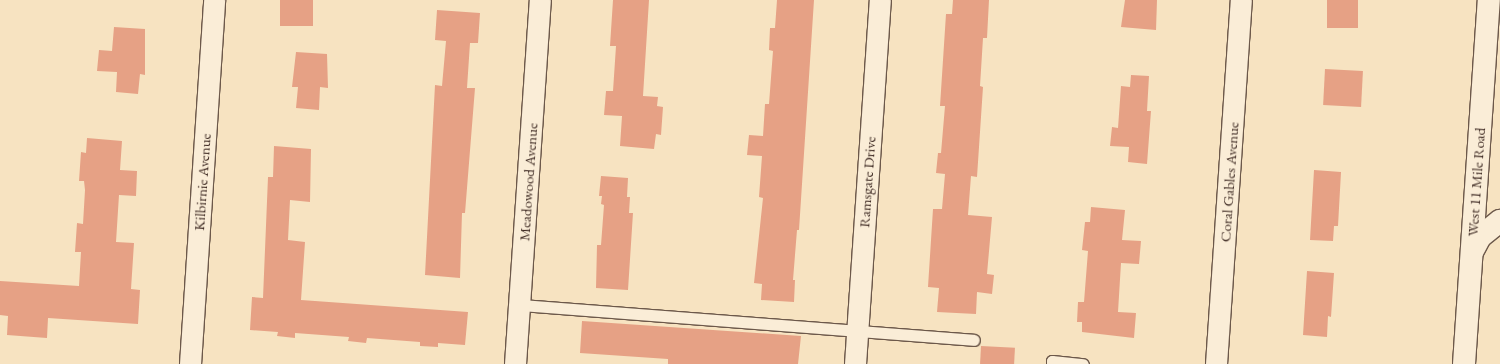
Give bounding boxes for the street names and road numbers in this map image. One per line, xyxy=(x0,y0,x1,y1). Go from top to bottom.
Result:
street label: Coral Gables Avenue xyxy=(1216,121,1242,243)
street label: Meadowood Avenue xyxy=(515,122,541,242)
street label: West 11 Mile Road xyxy=(1463,127,1489,237)
street label: Kilbirnie Avenue xyxy=(190,133,214,231)
street label: Ramsgate Drive xyxy=(855,136,879,228)

